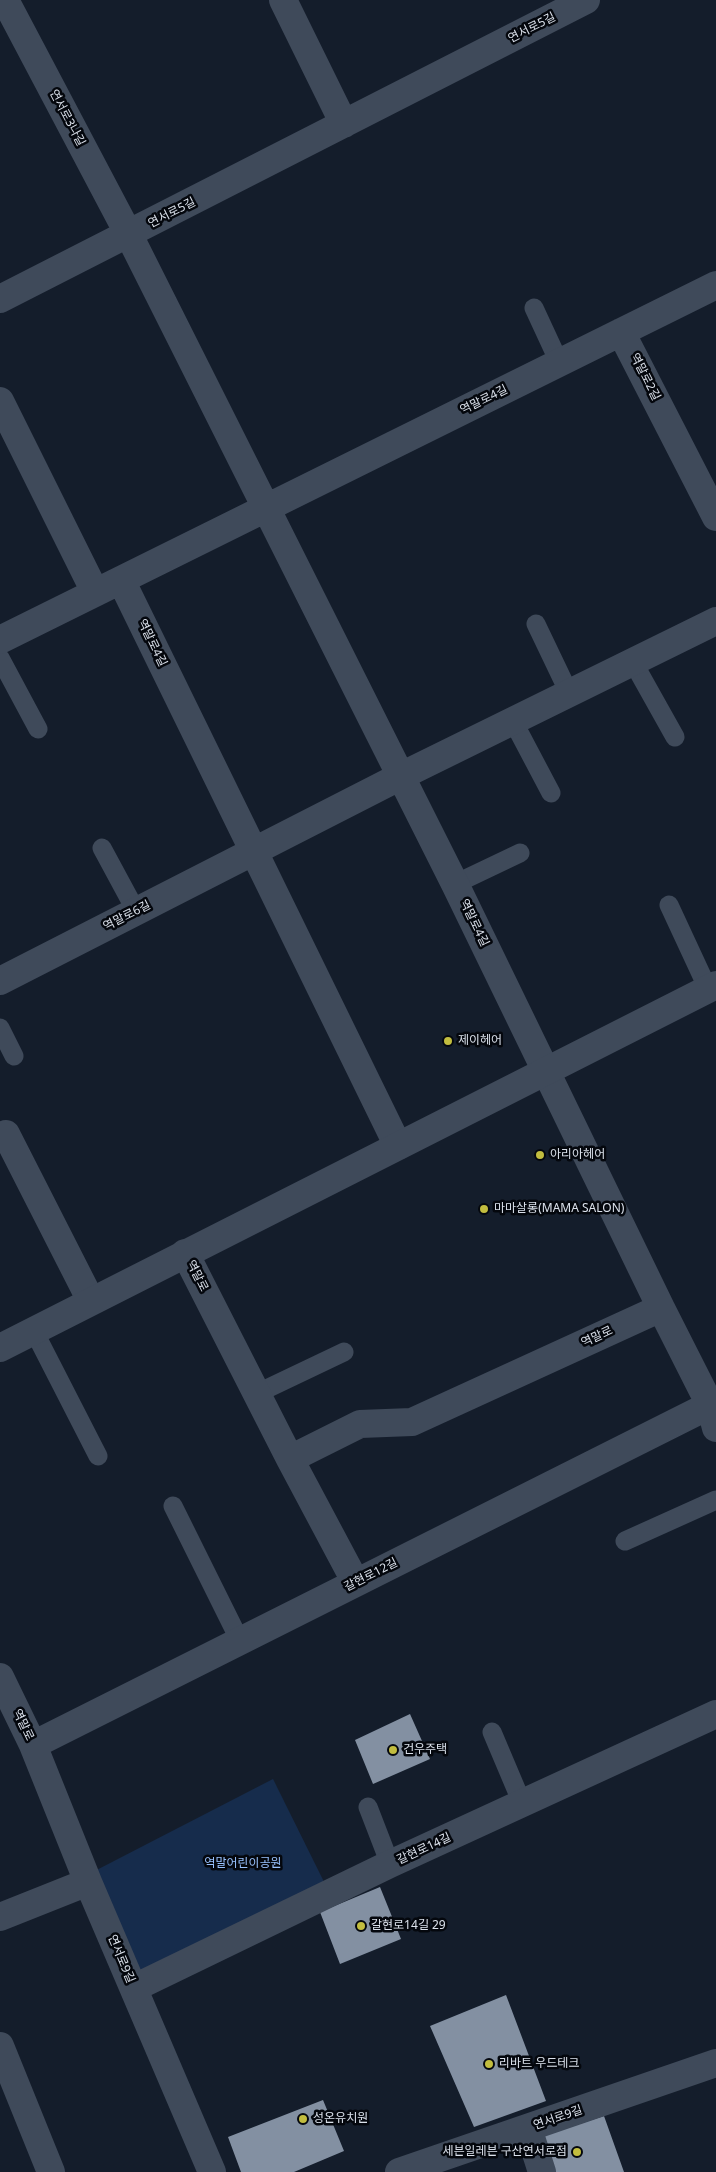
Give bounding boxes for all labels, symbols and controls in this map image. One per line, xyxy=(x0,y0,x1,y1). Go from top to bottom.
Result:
street label: 연서로5길 xyxy=(506,10,558,46)
street label: 연서로3나길 xyxy=(46,87,88,149)
street label: 연서로5길 xyxy=(146,195,198,231)
street label: 역말로2길 xyxy=(627,351,663,403)
street label: 역말로4길 xyxy=(458,382,510,418)
street label: 역말로4길 xyxy=(134,617,170,669)
street label: 역말로4길 xyxy=(456,897,492,949)
street label: 역말로6길 xyxy=(101,898,153,934)
place label: 제이헤어 xyxy=(458,1034,502,1048)
marker: 제이헤어 xyxy=(442,1035,454,1047)
place label: 아리아헤어 xyxy=(550,1148,605,1162)
marker: 아리아헤어 xyxy=(534,1149,546,1161)
place label: 마마살롱(MAMA SALON) xyxy=(494,1202,624,1216)
marker: 마마살롱(MAMA SALON) xyxy=(478,1203,490,1215)
street label: 역말로 xyxy=(183,1258,211,1294)
street label: 역말로 xyxy=(579,1323,615,1351)
street label: 갈현로12길 xyxy=(342,1555,400,1595)
street label: 역말로 xyxy=(9,1707,37,1743)
place label: 건우주택 xyxy=(403,1743,447,1757)
marker: 건우주택 xyxy=(387,1744,399,1756)
street label: 갈현로14길 xyxy=(395,1830,453,1868)
park label: 역말어린이공원 xyxy=(204,1857,282,1871)
place label: 갈현로14길 29 xyxy=(371,1919,446,1933)
marker: 갈현로14길 29 xyxy=(355,1920,367,1932)
street label: 연서로9길 xyxy=(104,1933,138,1985)
place label: 리바트 우드테크 xyxy=(499,2057,579,2071)
marker: 리바트 우드테크 xyxy=(483,2058,495,2070)
street label: 연서로9길 xyxy=(532,2103,584,2133)
place label: 성온유치원 xyxy=(313,2112,368,2126)
marker: 성온유치원 xyxy=(297,2113,309,2125)
place label: 세븐일레븐 구산연서로점 xyxy=(442,2145,567,2159)
marker: 세븐일레븐 구산연서로점 xyxy=(571,2146,583,2158)

